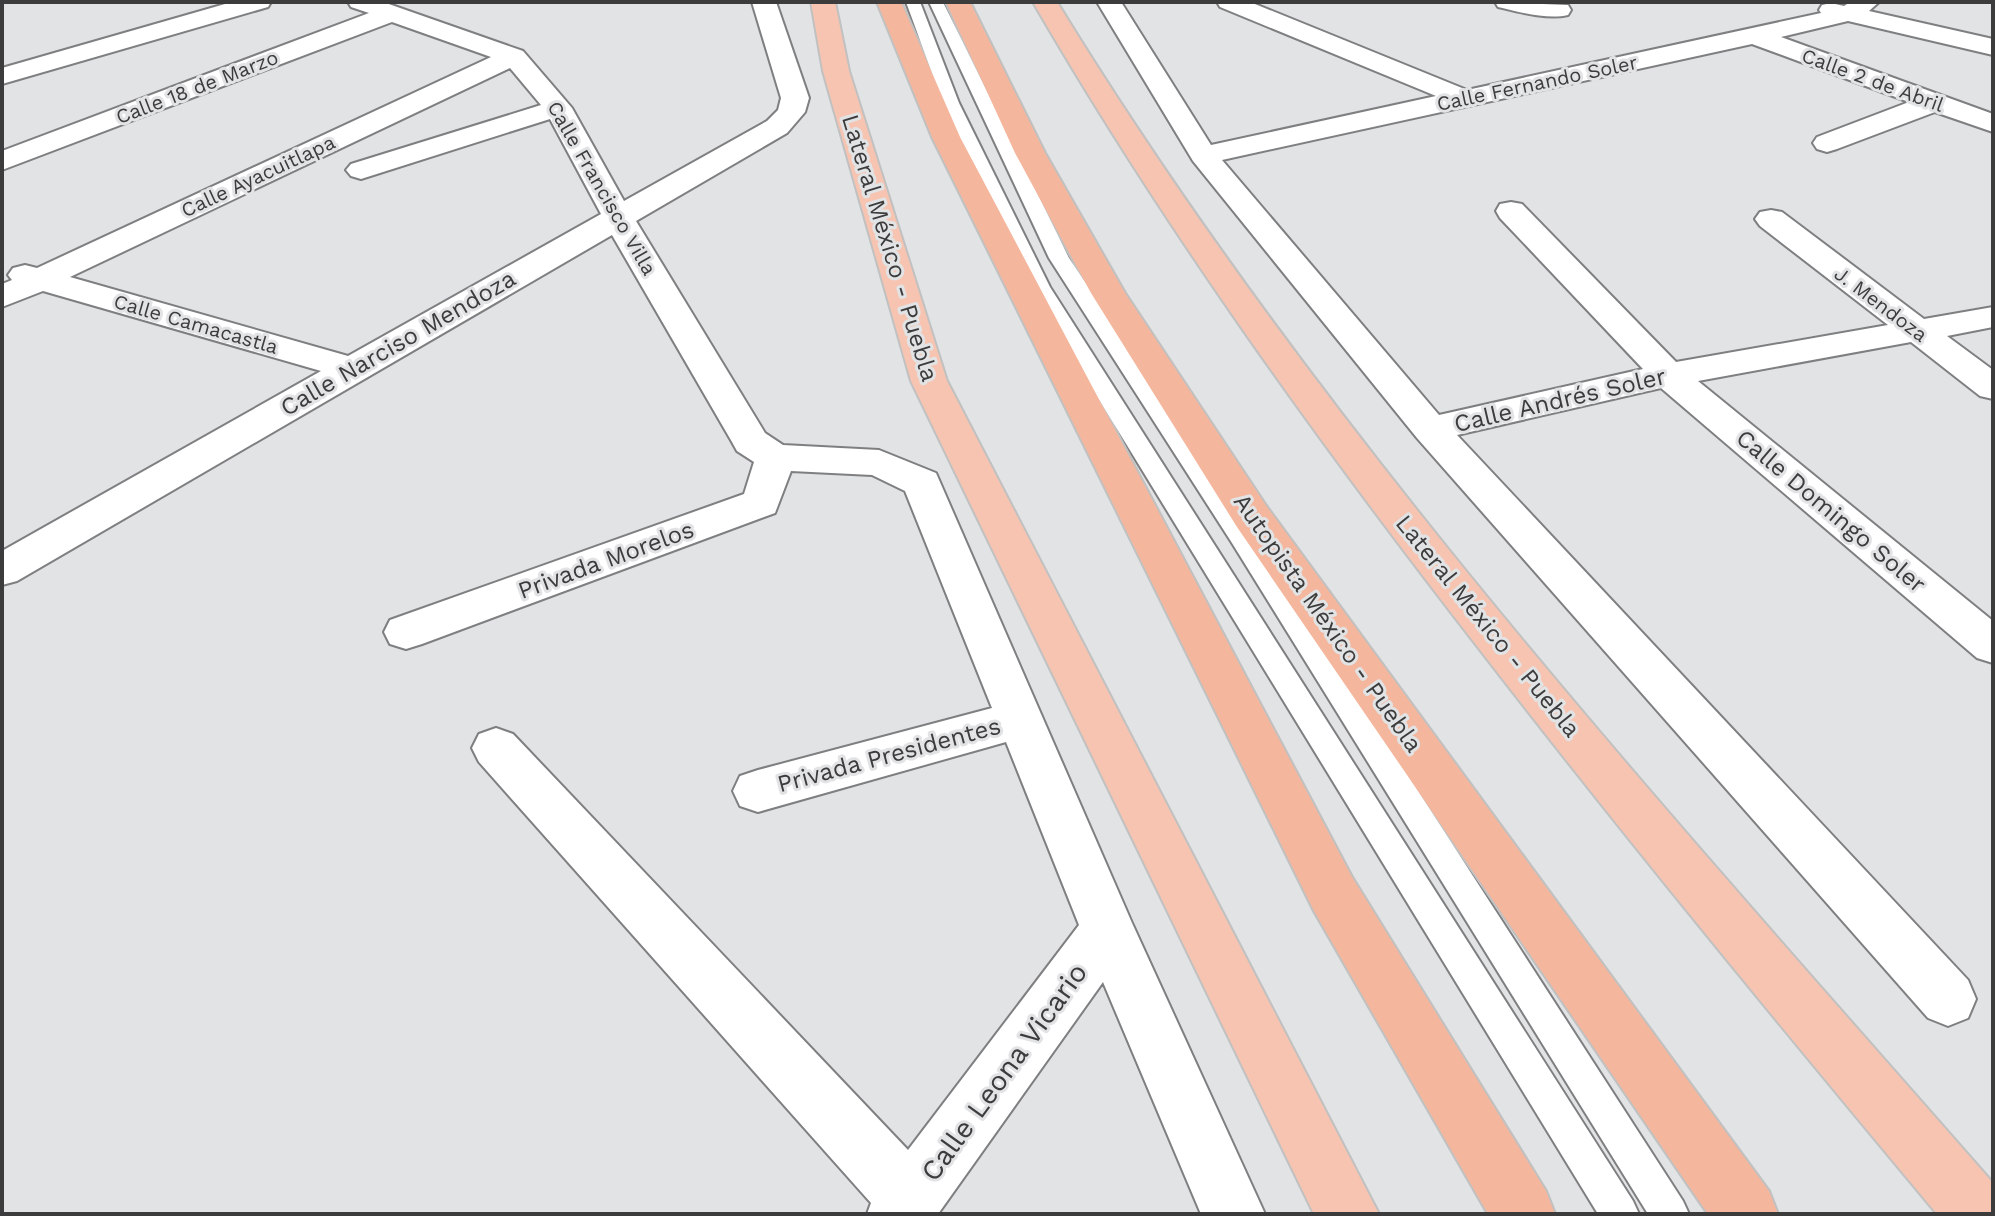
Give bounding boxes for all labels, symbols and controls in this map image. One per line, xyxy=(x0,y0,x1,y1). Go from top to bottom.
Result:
street label: Calle 2 de Abril xyxy=(1799,43,1947,117)
street label: Calle 18 de Marzo xyxy=(112,45,282,129)
street label: Calle Fernando Soler xyxy=(1434,50,1640,116)
street label: Calle Francisco Villa xyxy=(542,97,662,279)
street label: Lateral México - Puebla xyxy=(836,111,944,385)
street label: Calle Ayacuitlapa xyxy=(177,130,339,222)
street label: J. Mendoza xyxy=(1830,261,1932,347)
street label: Calle Narciso Mendoza xyxy=(275,264,521,422)
street label: Calle Camacastla xyxy=(111,289,281,359)
street label: Calle Andrés Soler xyxy=(1451,362,1669,438)
street label: Calle Domingo Soler xyxy=(1731,424,1932,599)
street label: Autopista México - Puebla xyxy=(1228,488,1428,758)
street label: Lateral México - Puebla xyxy=(1390,509,1586,743)
street label: Privada Morelos xyxy=(514,515,698,605)
street label: Privada Presidentes xyxy=(774,712,1004,798)
street label: Calle Leona Vicario xyxy=(914,957,1094,1187)

